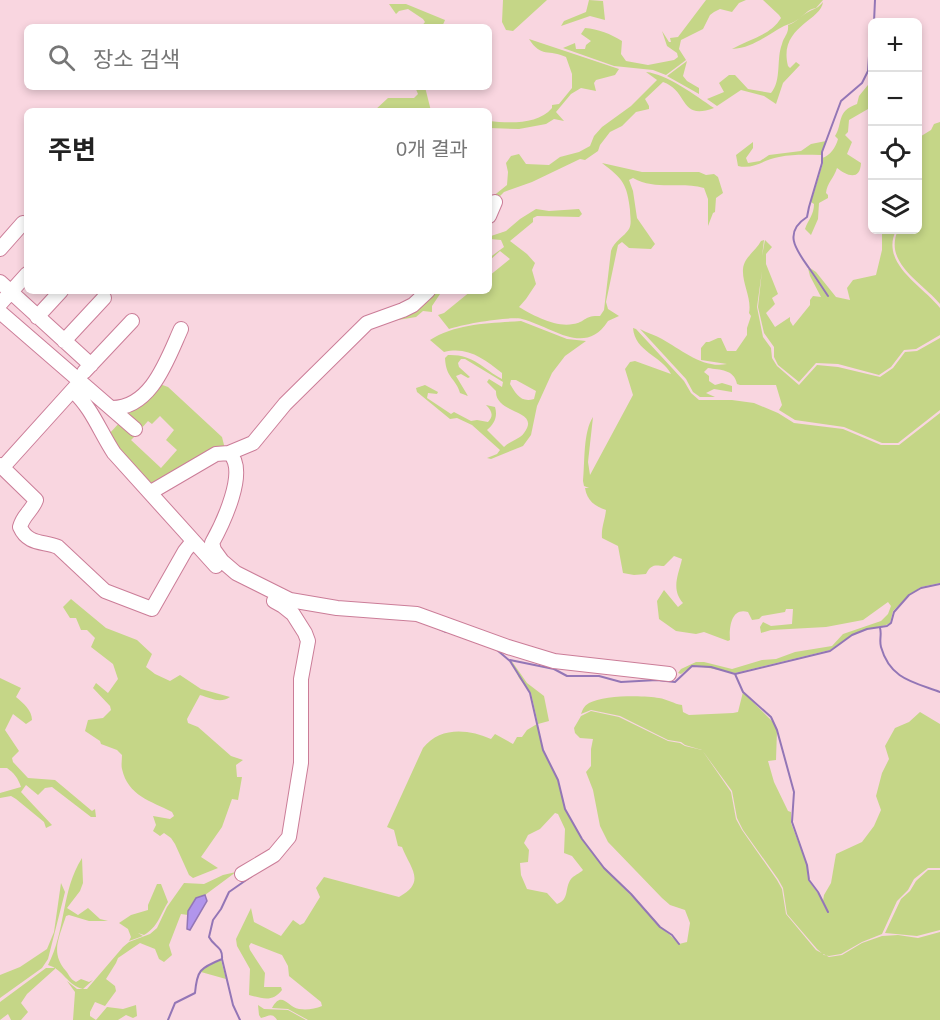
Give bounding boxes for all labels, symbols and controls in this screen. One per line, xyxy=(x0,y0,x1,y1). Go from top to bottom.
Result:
map controls xyxy=(868,18,922,234)
button: + xyxy=(868,18,922,72)
search box xyxy=(24,24,492,90)
icon: search xyxy=(45,41,78,74)
text: 장소 검색 xyxy=(93,47,180,72)
button: − xyxy=(868,72,922,126)
button: locate xyxy=(868,126,922,180)
text: 주변 xyxy=(48,135,96,165)
text: 0개 결과 xyxy=(396,138,468,160)
button: layers xyxy=(868,180,922,234)

